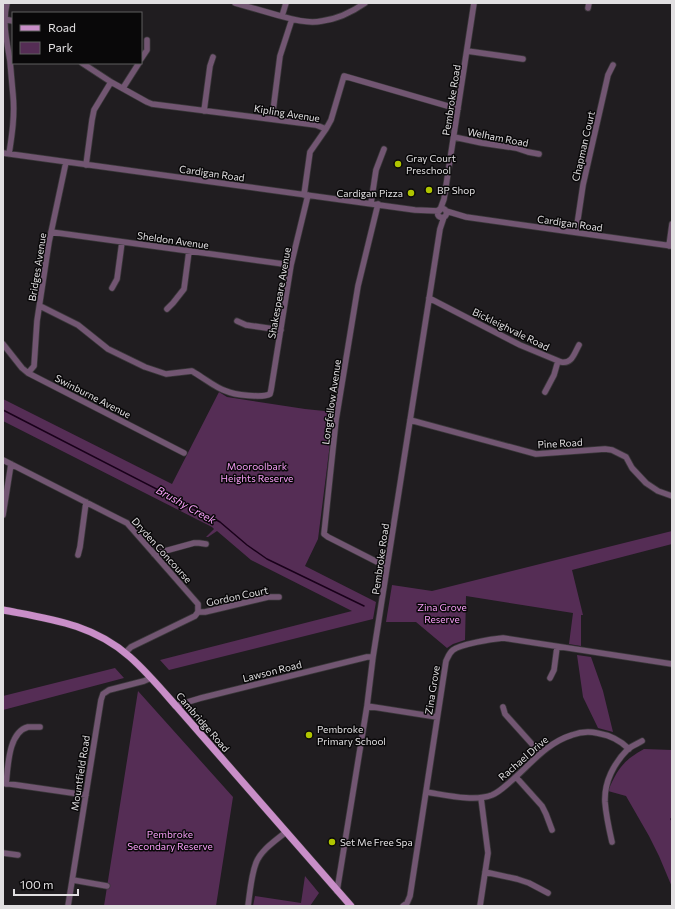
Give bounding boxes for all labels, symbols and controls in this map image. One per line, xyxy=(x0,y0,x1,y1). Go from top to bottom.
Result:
legend xyxy=(12,12,142,64)
text: Road xyxy=(48,20,76,34)
text: Park xyxy=(48,40,74,54)
street label: Pembroke Road xyxy=(439,64,463,136)
street label: Kipling Avenue xyxy=(253,102,321,124)
street label: Chapman Court xyxy=(569,110,597,182)
street label: Welham Road xyxy=(466,125,530,149)
place label: Gray Court Preschool xyxy=(406,152,456,176)
marker: Gray Court Preschool xyxy=(393,159,403,169)
street label: Cardigan Road xyxy=(179,162,246,184)
place label: BP Shop xyxy=(437,184,475,196)
marker: BP Shop xyxy=(424,185,434,195)
place label: Cardigan Pizza xyxy=(337,187,403,199)
marker: Cardigan Pizza xyxy=(406,188,416,198)
street label: Cardigan Road xyxy=(537,212,604,234)
street label: Sheldon Avenue xyxy=(136,229,210,251)
street label: Bridges Avenue xyxy=(26,232,48,302)
street label: Shakespeare Avenue xyxy=(265,246,293,340)
street label: Bickleighvale Road xyxy=(471,305,552,353)
street label: Longfellow Avenue xyxy=(319,359,343,445)
street label: Swinburne Avenue xyxy=(53,372,133,420)
street label: Pine Road xyxy=(537,436,583,450)
park label: Mooroolbark Heights Reserve xyxy=(221,460,293,484)
water label: Brushy Creek xyxy=(154,483,219,527)
street label: Dryden Concourse xyxy=(130,515,194,585)
street label: Pembroke Road xyxy=(369,523,391,595)
street label: Gordon Court xyxy=(205,584,269,608)
park label: Zina Grove Reserve xyxy=(417,601,467,625)
street label: Lawson Road xyxy=(241,658,303,684)
street label: Zina Grove xyxy=(422,665,442,715)
street label: Cambridge Road xyxy=(174,690,232,754)
place label: Pembroke Primary School xyxy=(317,723,386,747)
marker: Pembroke Primary School xyxy=(304,730,314,740)
street label: Rachael Drive xyxy=(496,733,550,783)
street label: Mountfield Road xyxy=(68,734,92,812)
park label: Pembroke Secondary Reserve xyxy=(127,828,213,852)
place label: Set Me Free Spa xyxy=(340,836,413,848)
marker: Set Me Free Spa xyxy=(327,837,337,847)
scale bar xyxy=(14,871,78,897)
text: 100 m xyxy=(20,877,54,891)

